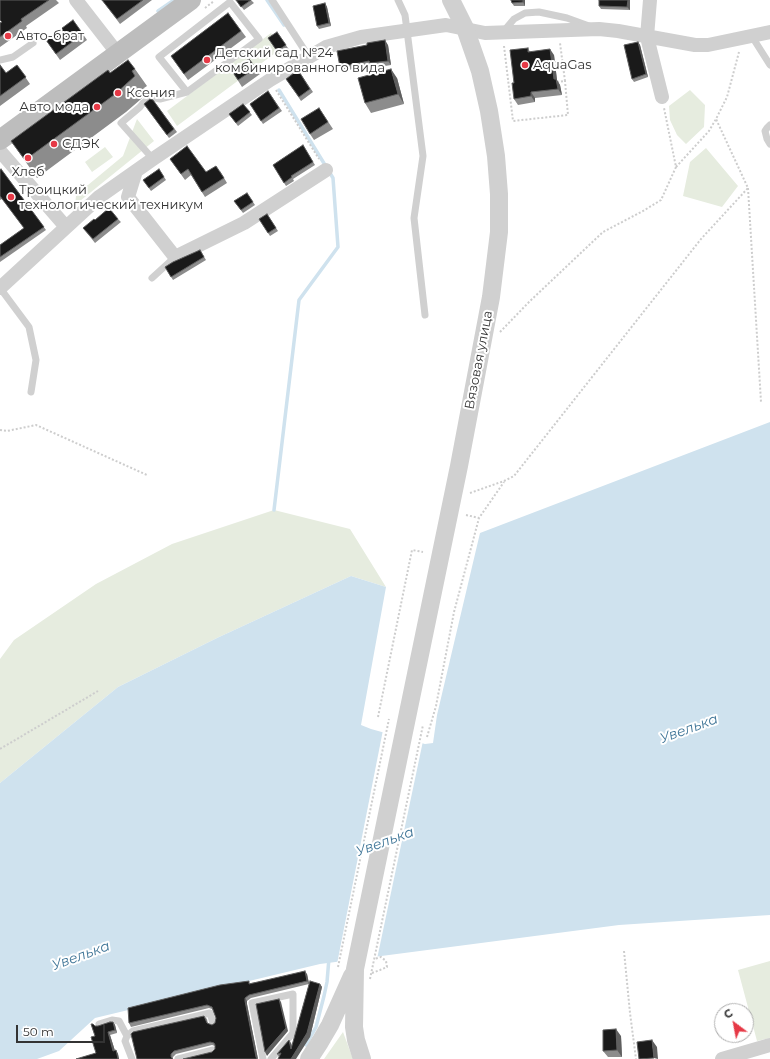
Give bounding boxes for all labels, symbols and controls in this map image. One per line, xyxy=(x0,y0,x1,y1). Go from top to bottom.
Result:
place label: Авто-брат xyxy=(16,28,84,44)
marker: Авто-брат xyxy=(3,31,13,41)
place label: Детский сад №24 комбинированного вида xyxy=(215,45,385,76)
marker: Детский сад №24 комбинированного вида xyxy=(202,55,212,65)
place label: AquaGas xyxy=(533,57,592,73)
marker: AquaGas xyxy=(520,60,530,70)
place label: Ксения xyxy=(126,85,176,101)
marker: Ксения xyxy=(113,88,123,98)
place label: Авто мода xyxy=(19,99,89,115)
marker: Авто мода xyxy=(92,102,102,112)
place label: СДЭК xyxy=(62,136,100,152)
marker: СДЭК xyxy=(49,139,59,149)
marker: Хлеб xyxy=(23,153,33,163)
place label: Хлеб xyxy=(11,164,45,180)
place label: Троицкий технологический техникум xyxy=(19,182,203,213)
marker: Троицкий технологический техникум xyxy=(6,192,16,202)
street label: Вязовая улица xyxy=(462,309,496,411)
water label: Увелька xyxy=(658,711,720,747)
water label: Увелька xyxy=(354,824,416,860)
water label: Увелька xyxy=(50,938,112,974)
north arrow xyxy=(714,1003,754,1043)
text: С xyxy=(721,1006,735,1022)
scale bar xyxy=(18,1017,107,1043)
text: 50 m xyxy=(23,1024,54,1039)

